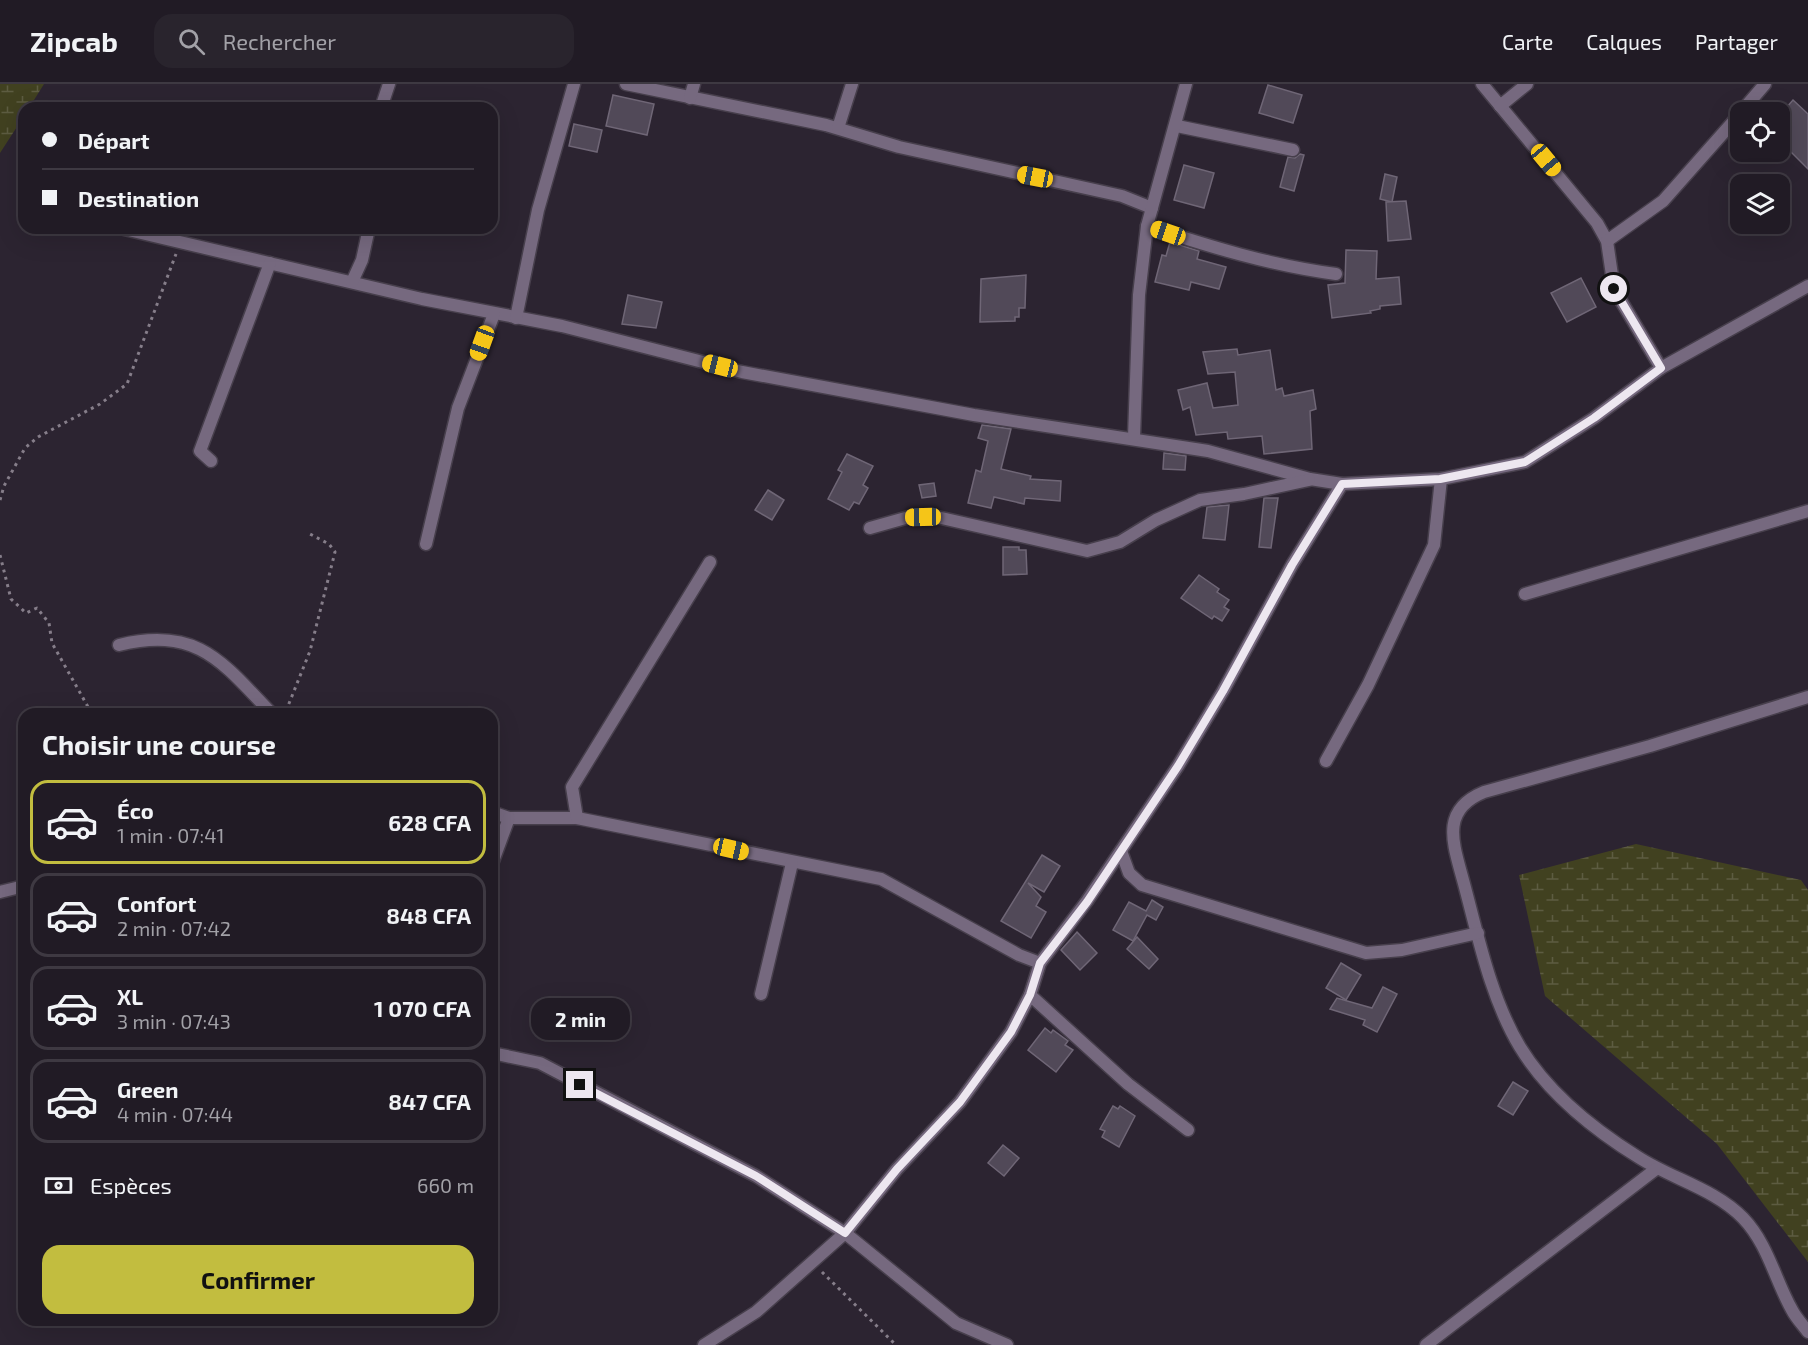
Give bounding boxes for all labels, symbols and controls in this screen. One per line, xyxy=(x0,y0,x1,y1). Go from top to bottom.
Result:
search box xyxy=(154,14,574,68)
text: Zipcab xyxy=(30,24,118,58)
icon: search xyxy=(175,25,208,58)
text: Rechercher xyxy=(223,28,336,54)
text: Carte xyxy=(1502,29,1553,54)
text: Calques xyxy=(1586,29,1662,54)
text: Partager xyxy=(1695,29,1778,54)
map controls xyxy=(1730,102,1790,234)
button: locate xyxy=(1730,102,1790,162)
text: Départ xyxy=(78,127,150,153)
car xyxy=(1528,140,1564,180)
car xyxy=(1016,165,1054,189)
button: layers xyxy=(1730,174,1790,234)
text: Destination xyxy=(78,185,199,211)
car xyxy=(1148,219,1188,247)
route start xyxy=(1600,275,1627,302)
car xyxy=(467,323,497,363)
car xyxy=(700,353,740,379)
car xyxy=(905,508,941,526)
text: Choisir une course xyxy=(42,728,276,760)
icon: car xyxy=(45,795,99,849)
text: Éco xyxy=(117,797,154,823)
text: 628 CFA xyxy=(388,809,471,835)
text: 1 min · 07:41 xyxy=(117,823,224,847)
car xyxy=(711,836,751,862)
icon: car xyxy=(45,888,99,942)
text: Confort xyxy=(117,890,196,916)
text: 848 CFA xyxy=(386,902,471,928)
text: 2 min · 07:42 xyxy=(117,916,231,940)
icon: car xyxy=(45,981,99,1035)
text: XL xyxy=(117,983,143,1009)
text: 1 070 CFA xyxy=(374,995,471,1021)
callout: 2 min xyxy=(530,998,630,1040)
text: 2 min xyxy=(555,1007,606,1031)
text: 3 min · 07:43 xyxy=(117,1009,231,1033)
route end xyxy=(566,1071,593,1098)
icon: car xyxy=(45,1074,99,1128)
text: Green xyxy=(117,1076,179,1102)
text: 847 CFA xyxy=(388,1088,471,1114)
text: 4 min · 07:44 xyxy=(117,1102,233,1126)
icon: cash xyxy=(42,1169,75,1202)
text: Espèces xyxy=(90,1172,172,1198)
text: 660 m xyxy=(417,1173,474,1197)
button: Confirmer xyxy=(42,1245,474,1314)

